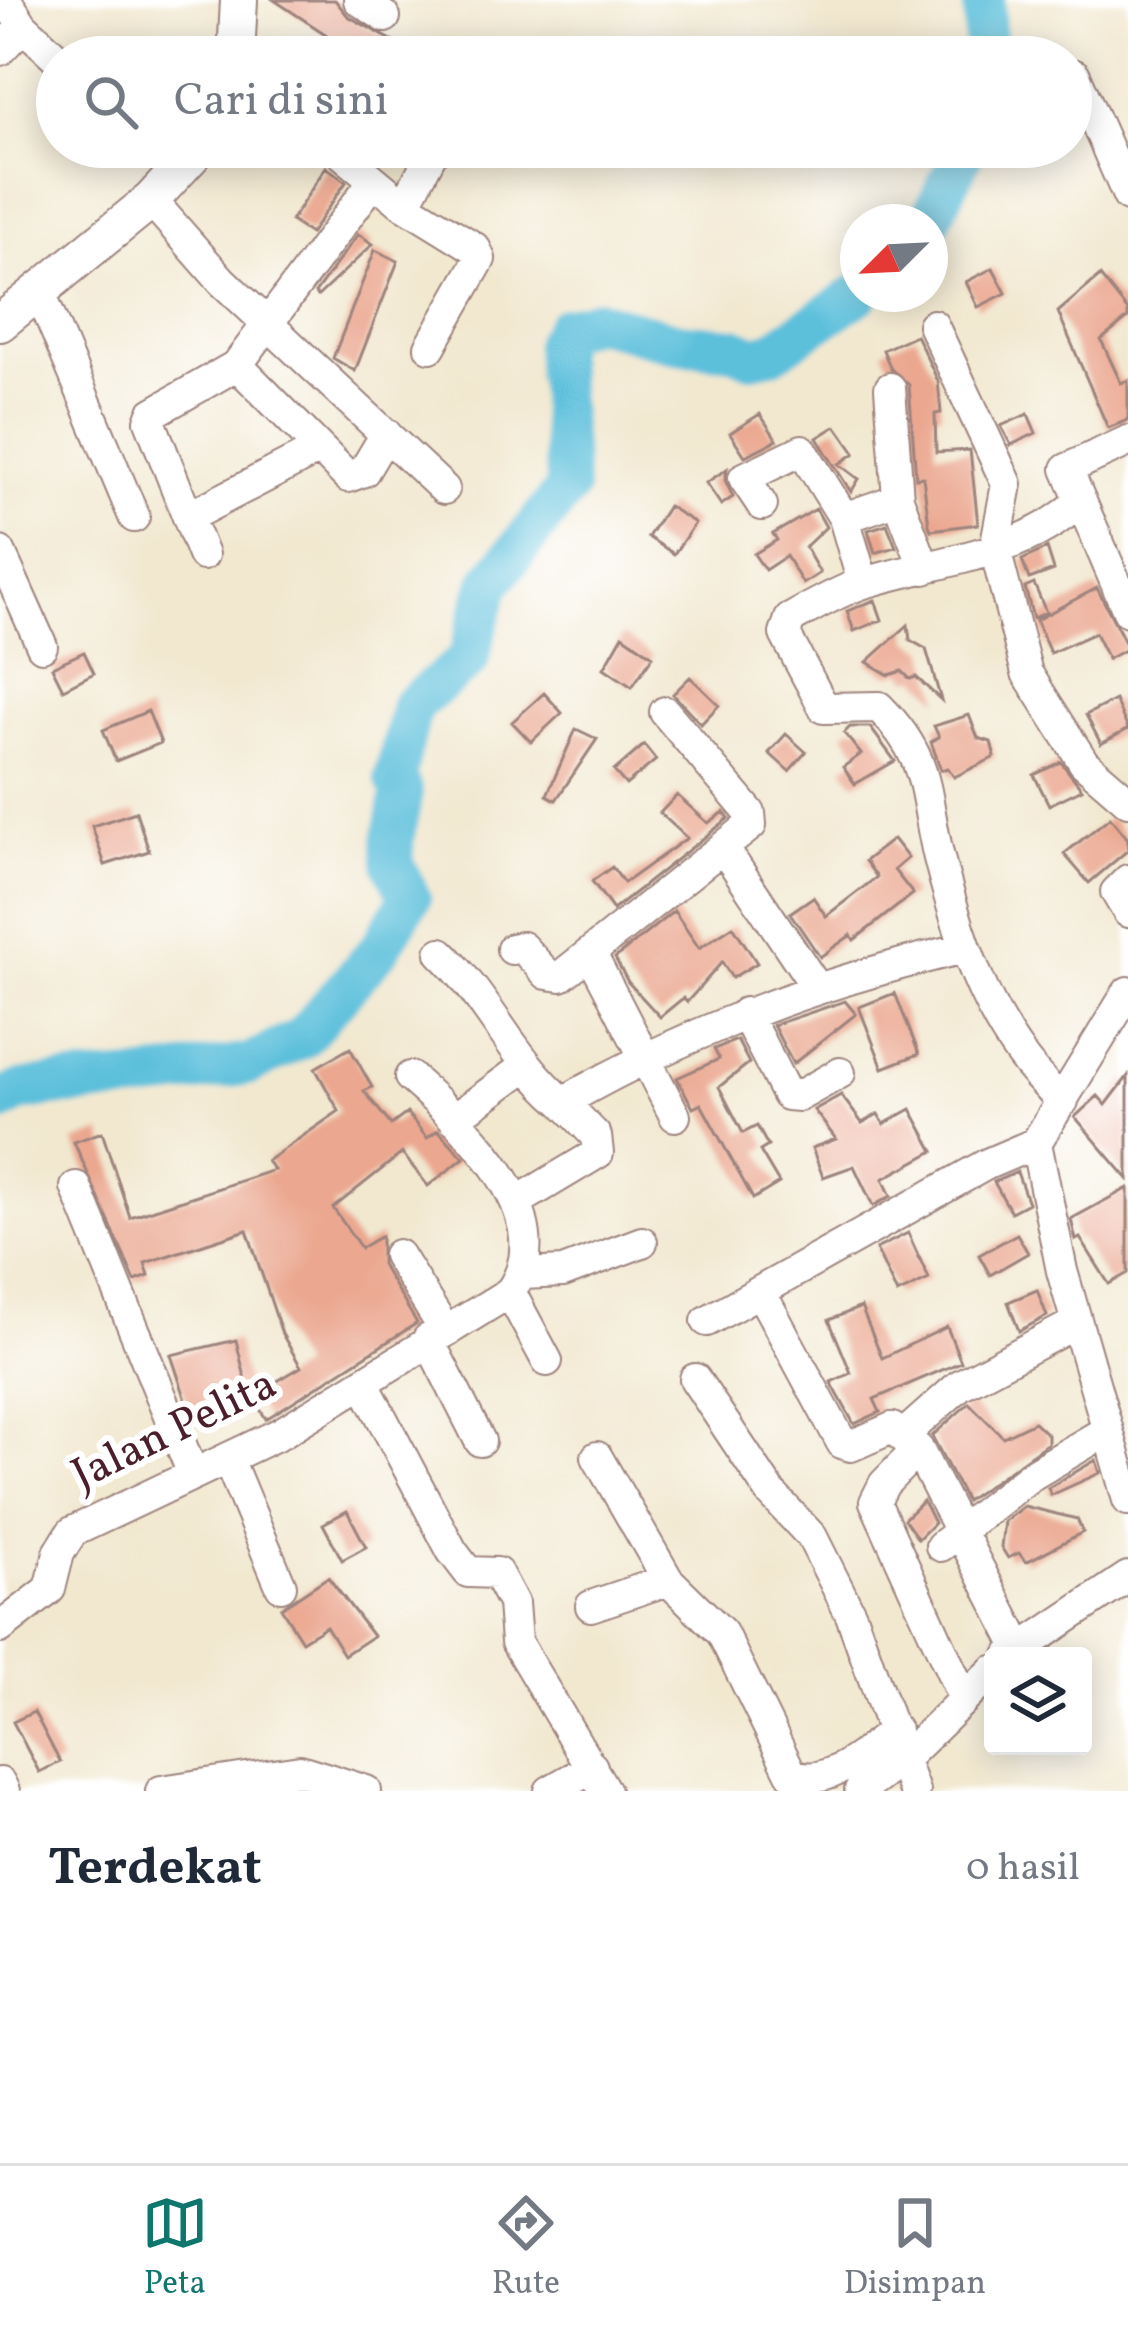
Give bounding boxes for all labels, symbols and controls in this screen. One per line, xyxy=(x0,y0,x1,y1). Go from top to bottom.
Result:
search box xyxy=(36,36,1092,168)
icon: search xyxy=(78,69,144,135)
text: Cari di sini xyxy=(174,71,388,134)
north arrow xyxy=(840,204,948,312)
street label: Jalan Pelita xyxy=(62,1354,288,1508)
map controls xyxy=(984,1647,1092,1755)
button: layers xyxy=(984,1647,1092,1755)
text: Terdekat xyxy=(48,1834,262,1905)
text: 0 hasil xyxy=(966,1842,1080,1896)
tab: Peta xyxy=(142,2190,208,2308)
tab: Rute xyxy=(492,2190,560,2308)
tab: Disimpan xyxy=(844,2190,986,2308)

